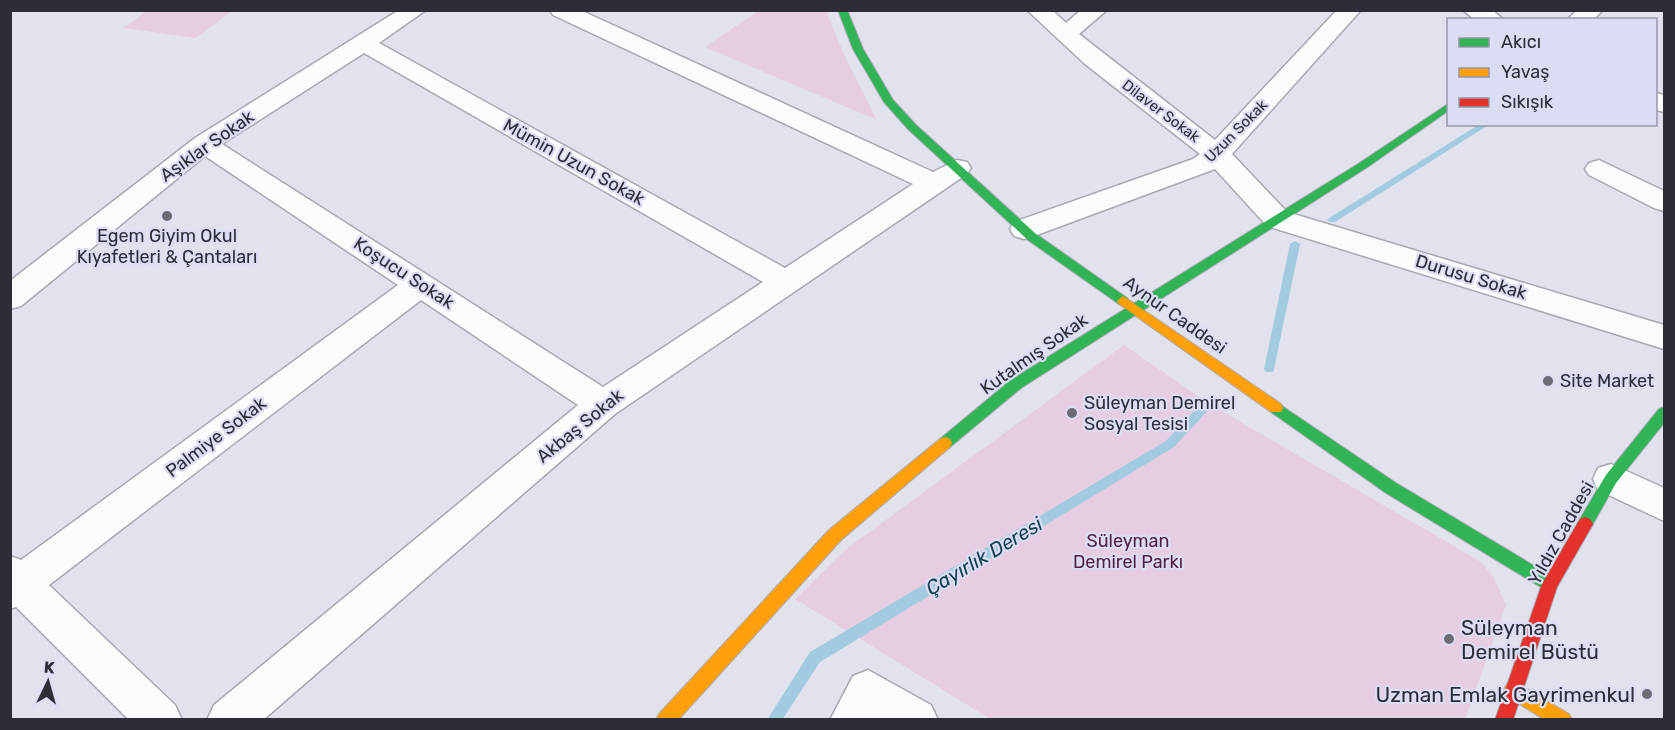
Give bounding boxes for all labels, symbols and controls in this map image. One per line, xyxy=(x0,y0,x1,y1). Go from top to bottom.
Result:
legend xyxy=(1447,18,1657,126)
text: Akıcı xyxy=(1501,31,1541,53)
text: Yavaş xyxy=(1501,61,1549,83)
street label: Dilaver Sokak xyxy=(1119,76,1204,146)
text: Sıkışık xyxy=(1501,91,1554,113)
street label: Uzun Sokak xyxy=(1201,96,1271,166)
street label: Aşıklar Sokak xyxy=(156,105,259,187)
street label: Mümin Uzun Sokak xyxy=(499,114,649,210)
marker: Egem Giyim Okul Kıyafetleri & Çantaları xyxy=(160,209,174,223)
place label: Egem Giyim Okul Kıyafetleri & Çantaları xyxy=(77,225,257,268)
street label: Koşucu Sokak xyxy=(350,232,459,314)
street label: Durusu Sokak xyxy=(1413,250,1530,305)
street label: Aynur Caddesi xyxy=(1119,271,1231,359)
street label: Kutalmış Sokak xyxy=(976,308,1093,399)
place label: Site Market xyxy=(1560,370,1654,392)
marker: Site Market xyxy=(1541,374,1555,388)
street label: Akbaş Sokak xyxy=(532,384,628,468)
street label: Palmiye Sokak xyxy=(161,392,271,482)
place label: Süleyman Demirel Sosyal Tesisi xyxy=(1084,392,1235,435)
marker: Süleyman Demirel Sosyal Tesisi xyxy=(1065,406,1079,420)
street label: Yıldız Caddesi xyxy=(1523,477,1599,589)
water label: Çayırlık Deresi xyxy=(921,511,1048,600)
park label: Süleyman Demirel Parkı xyxy=(1073,530,1183,573)
place label: Süleyman Demirel Büstü xyxy=(1461,615,1599,664)
marker: Süleyman Demirel Büstü xyxy=(1442,632,1456,646)
north arrow xyxy=(18,652,78,712)
text: K xyxy=(43,658,56,678)
place label: Uzman Emlak Gayrimenkul xyxy=(1376,682,1635,707)
marker: Uzman Emlak Gayrimenkul xyxy=(1640,687,1654,701)

